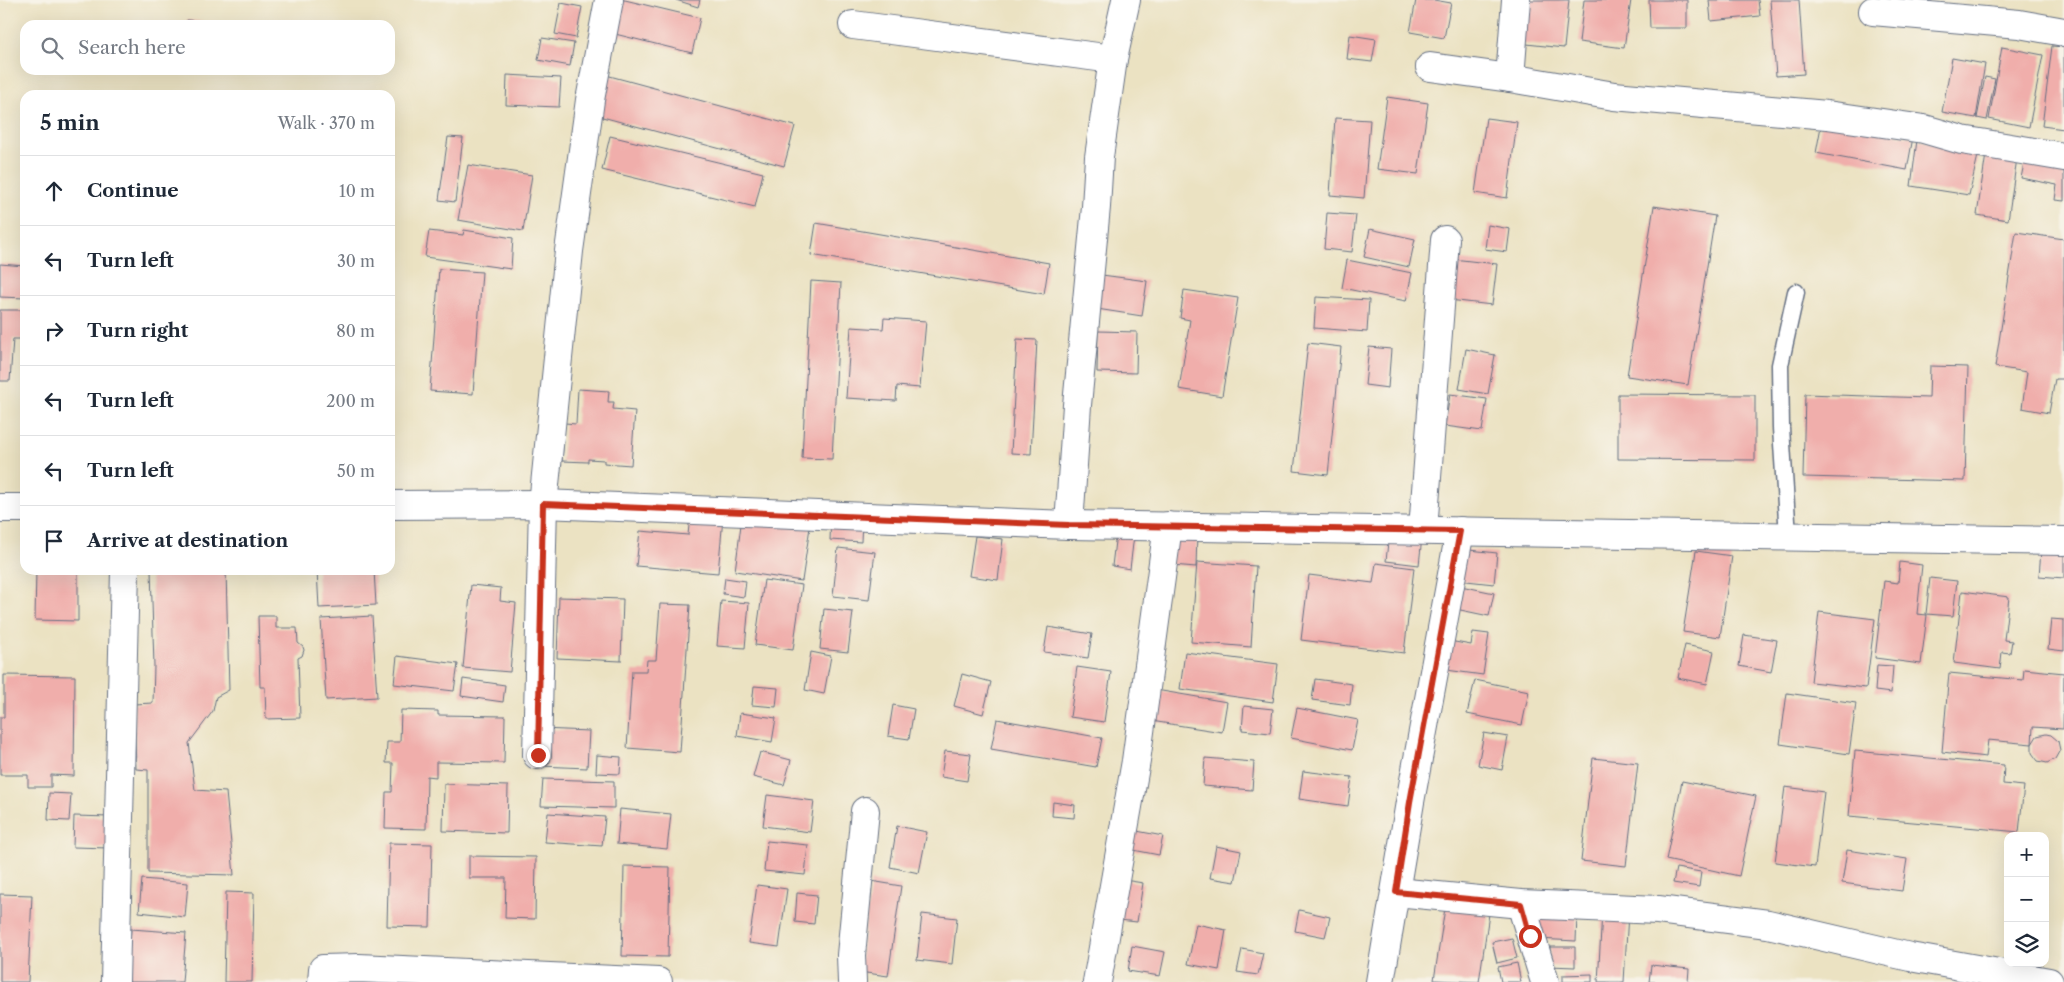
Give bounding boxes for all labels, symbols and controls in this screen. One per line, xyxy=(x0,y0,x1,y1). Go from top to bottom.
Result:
search box xyxy=(20,20,395,75)
icon: search xyxy=(38,34,66,62)
text: Search here xyxy=(78,36,186,59)
text: 5 min xyxy=(40,110,100,135)
text: Walk · 370 m xyxy=(278,113,375,133)
icon: ahead xyxy=(40,177,68,205)
text: Continue xyxy=(87,179,179,202)
text: 10 m xyxy=(339,181,375,201)
icon: left xyxy=(40,247,68,275)
text: Turn left xyxy=(87,249,174,272)
text: 30 m xyxy=(337,251,375,271)
icon: right xyxy=(40,317,68,345)
text: Turn right xyxy=(87,319,188,342)
text: 80 m xyxy=(336,321,375,341)
icon: left xyxy=(40,387,68,415)
text: Turn left xyxy=(87,389,174,412)
text: 200 m xyxy=(326,391,375,411)
icon: left xyxy=(40,457,68,485)
text: Turn left xyxy=(87,459,174,482)
text: 50 m xyxy=(337,461,375,481)
icon: arrive xyxy=(40,527,68,555)
text: Arrive at destination xyxy=(87,529,288,552)
route end xyxy=(527,744,550,767)
map controls xyxy=(2004,832,2049,967)
button: + xyxy=(2004,832,2049,877)
button: − xyxy=(2004,877,2049,922)
button: layers xyxy=(2004,922,2049,967)
route start xyxy=(1519,925,1542,948)

